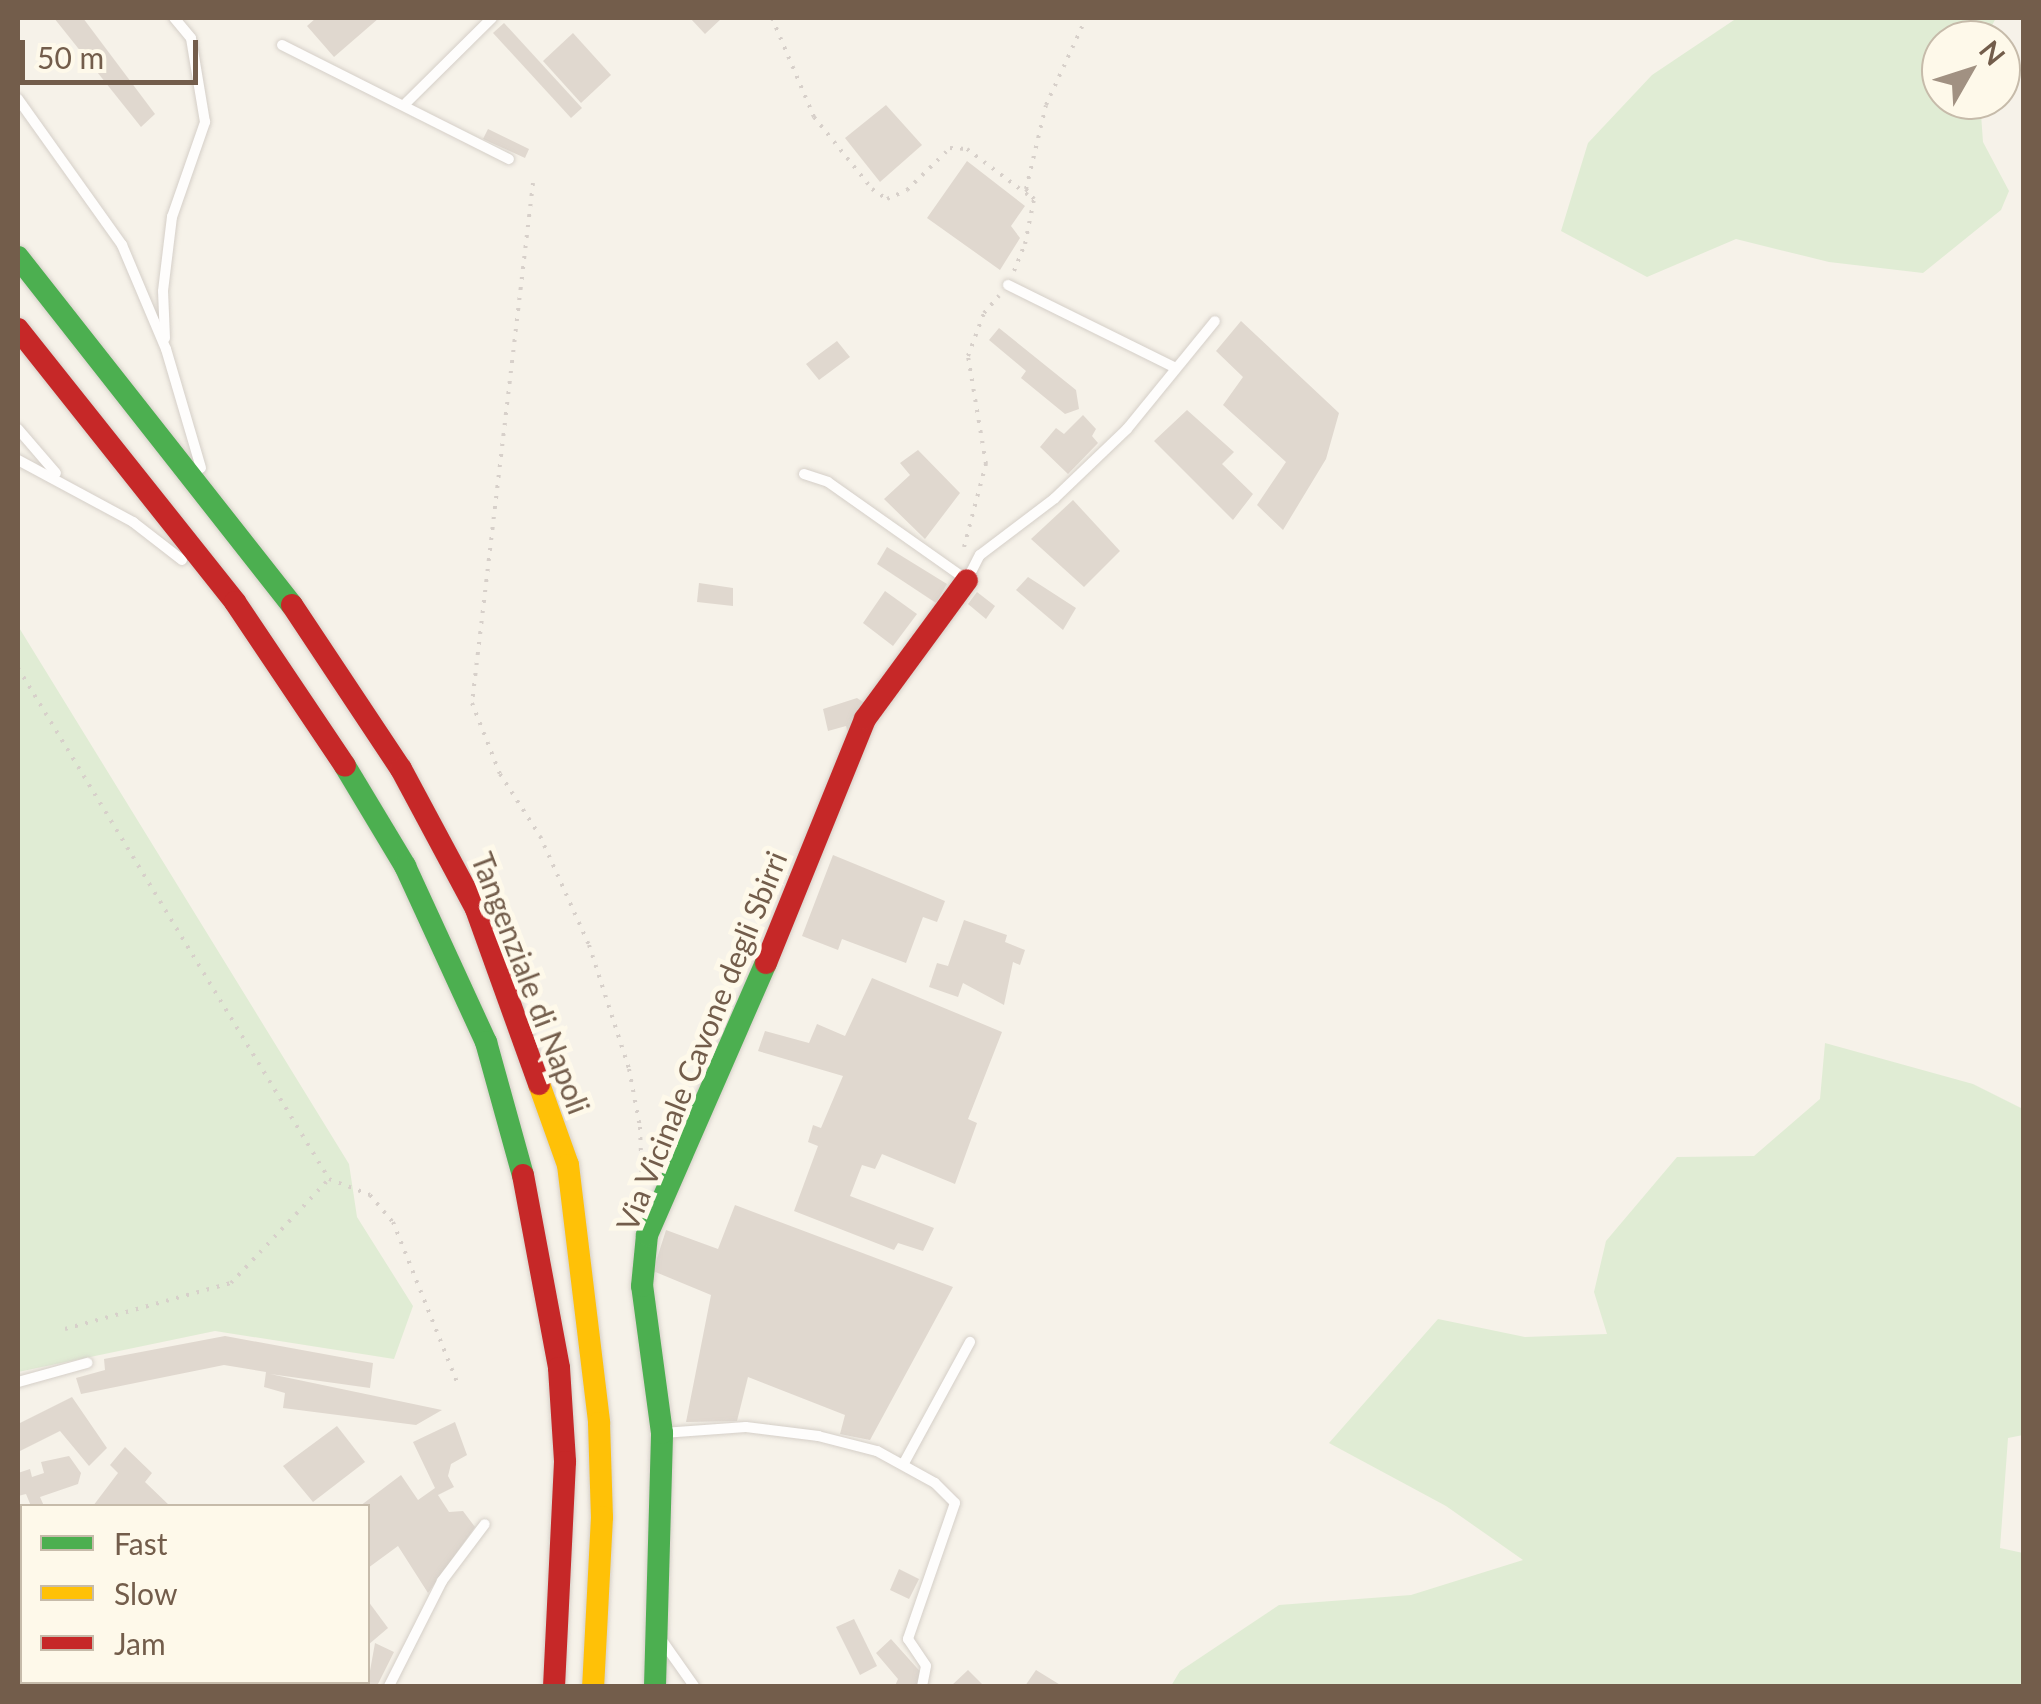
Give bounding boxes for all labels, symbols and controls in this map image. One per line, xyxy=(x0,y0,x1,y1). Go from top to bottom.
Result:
scale bar xyxy=(25,20,202,82)
north arrow xyxy=(1921,20,2021,120)
text: N xyxy=(1973,33,2013,71)
text: 50 m xyxy=(37,39,104,75)
street label: Via Vicinale Cavone degli Sbirri xyxy=(608,845,794,1237)
street label: Tangenziale di Napoli xyxy=(465,847,597,1119)
legend xyxy=(20,1504,370,1684)
text: Fast xyxy=(114,1525,168,1561)
text: Slow xyxy=(114,1575,177,1611)
text: Jam xyxy=(114,1625,166,1661)

